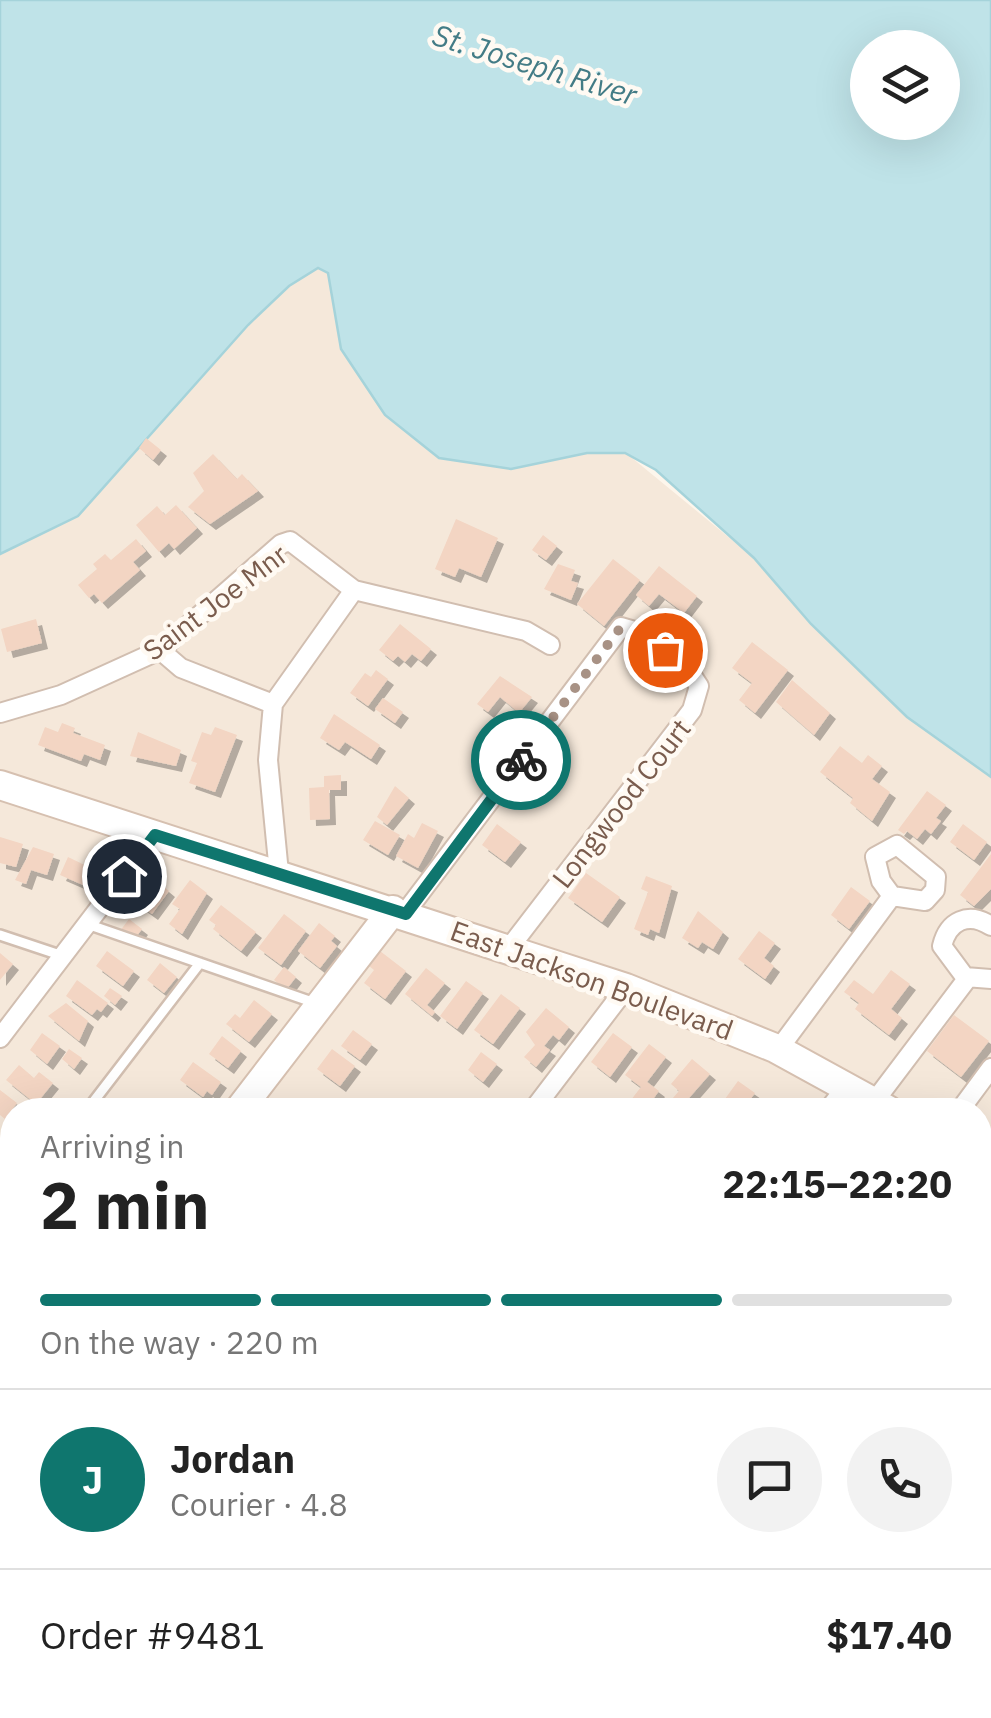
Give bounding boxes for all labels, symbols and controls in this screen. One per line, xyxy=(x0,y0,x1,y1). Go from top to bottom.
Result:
water label: St. Joseph River xyxy=(428,14,643,114)
map controls xyxy=(850,30,960,140)
button: layers xyxy=(850,30,960,140)
street label: Saint Joe Mnr xyxy=(135,536,295,668)
pin xyxy=(623,608,708,693)
icon: bag xyxy=(638,623,693,678)
courier xyxy=(471,710,571,810)
street label: Longwood Court xyxy=(543,711,699,895)
icon: bike xyxy=(494,733,549,788)
pin xyxy=(82,834,167,919)
icon: home xyxy=(97,849,152,904)
street label: East Jackson Boulevard xyxy=(446,912,738,1048)
text: Arriving in xyxy=(40,1125,185,1167)
text: 22:15–22:20 xyxy=(722,1159,952,1208)
text: 2 min xyxy=(40,1162,210,1247)
text: On the way · 220 m xyxy=(40,1321,319,1363)
button: chat xyxy=(717,1427,822,1532)
button: phone xyxy=(847,1427,952,1532)
text: Jordan xyxy=(170,1434,295,1483)
text: J xyxy=(82,1455,103,1504)
text: Courier · 4.8 xyxy=(170,1483,348,1525)
text: Order #9481 xyxy=(40,1610,265,1659)
text: $17.40 xyxy=(826,1610,952,1659)

